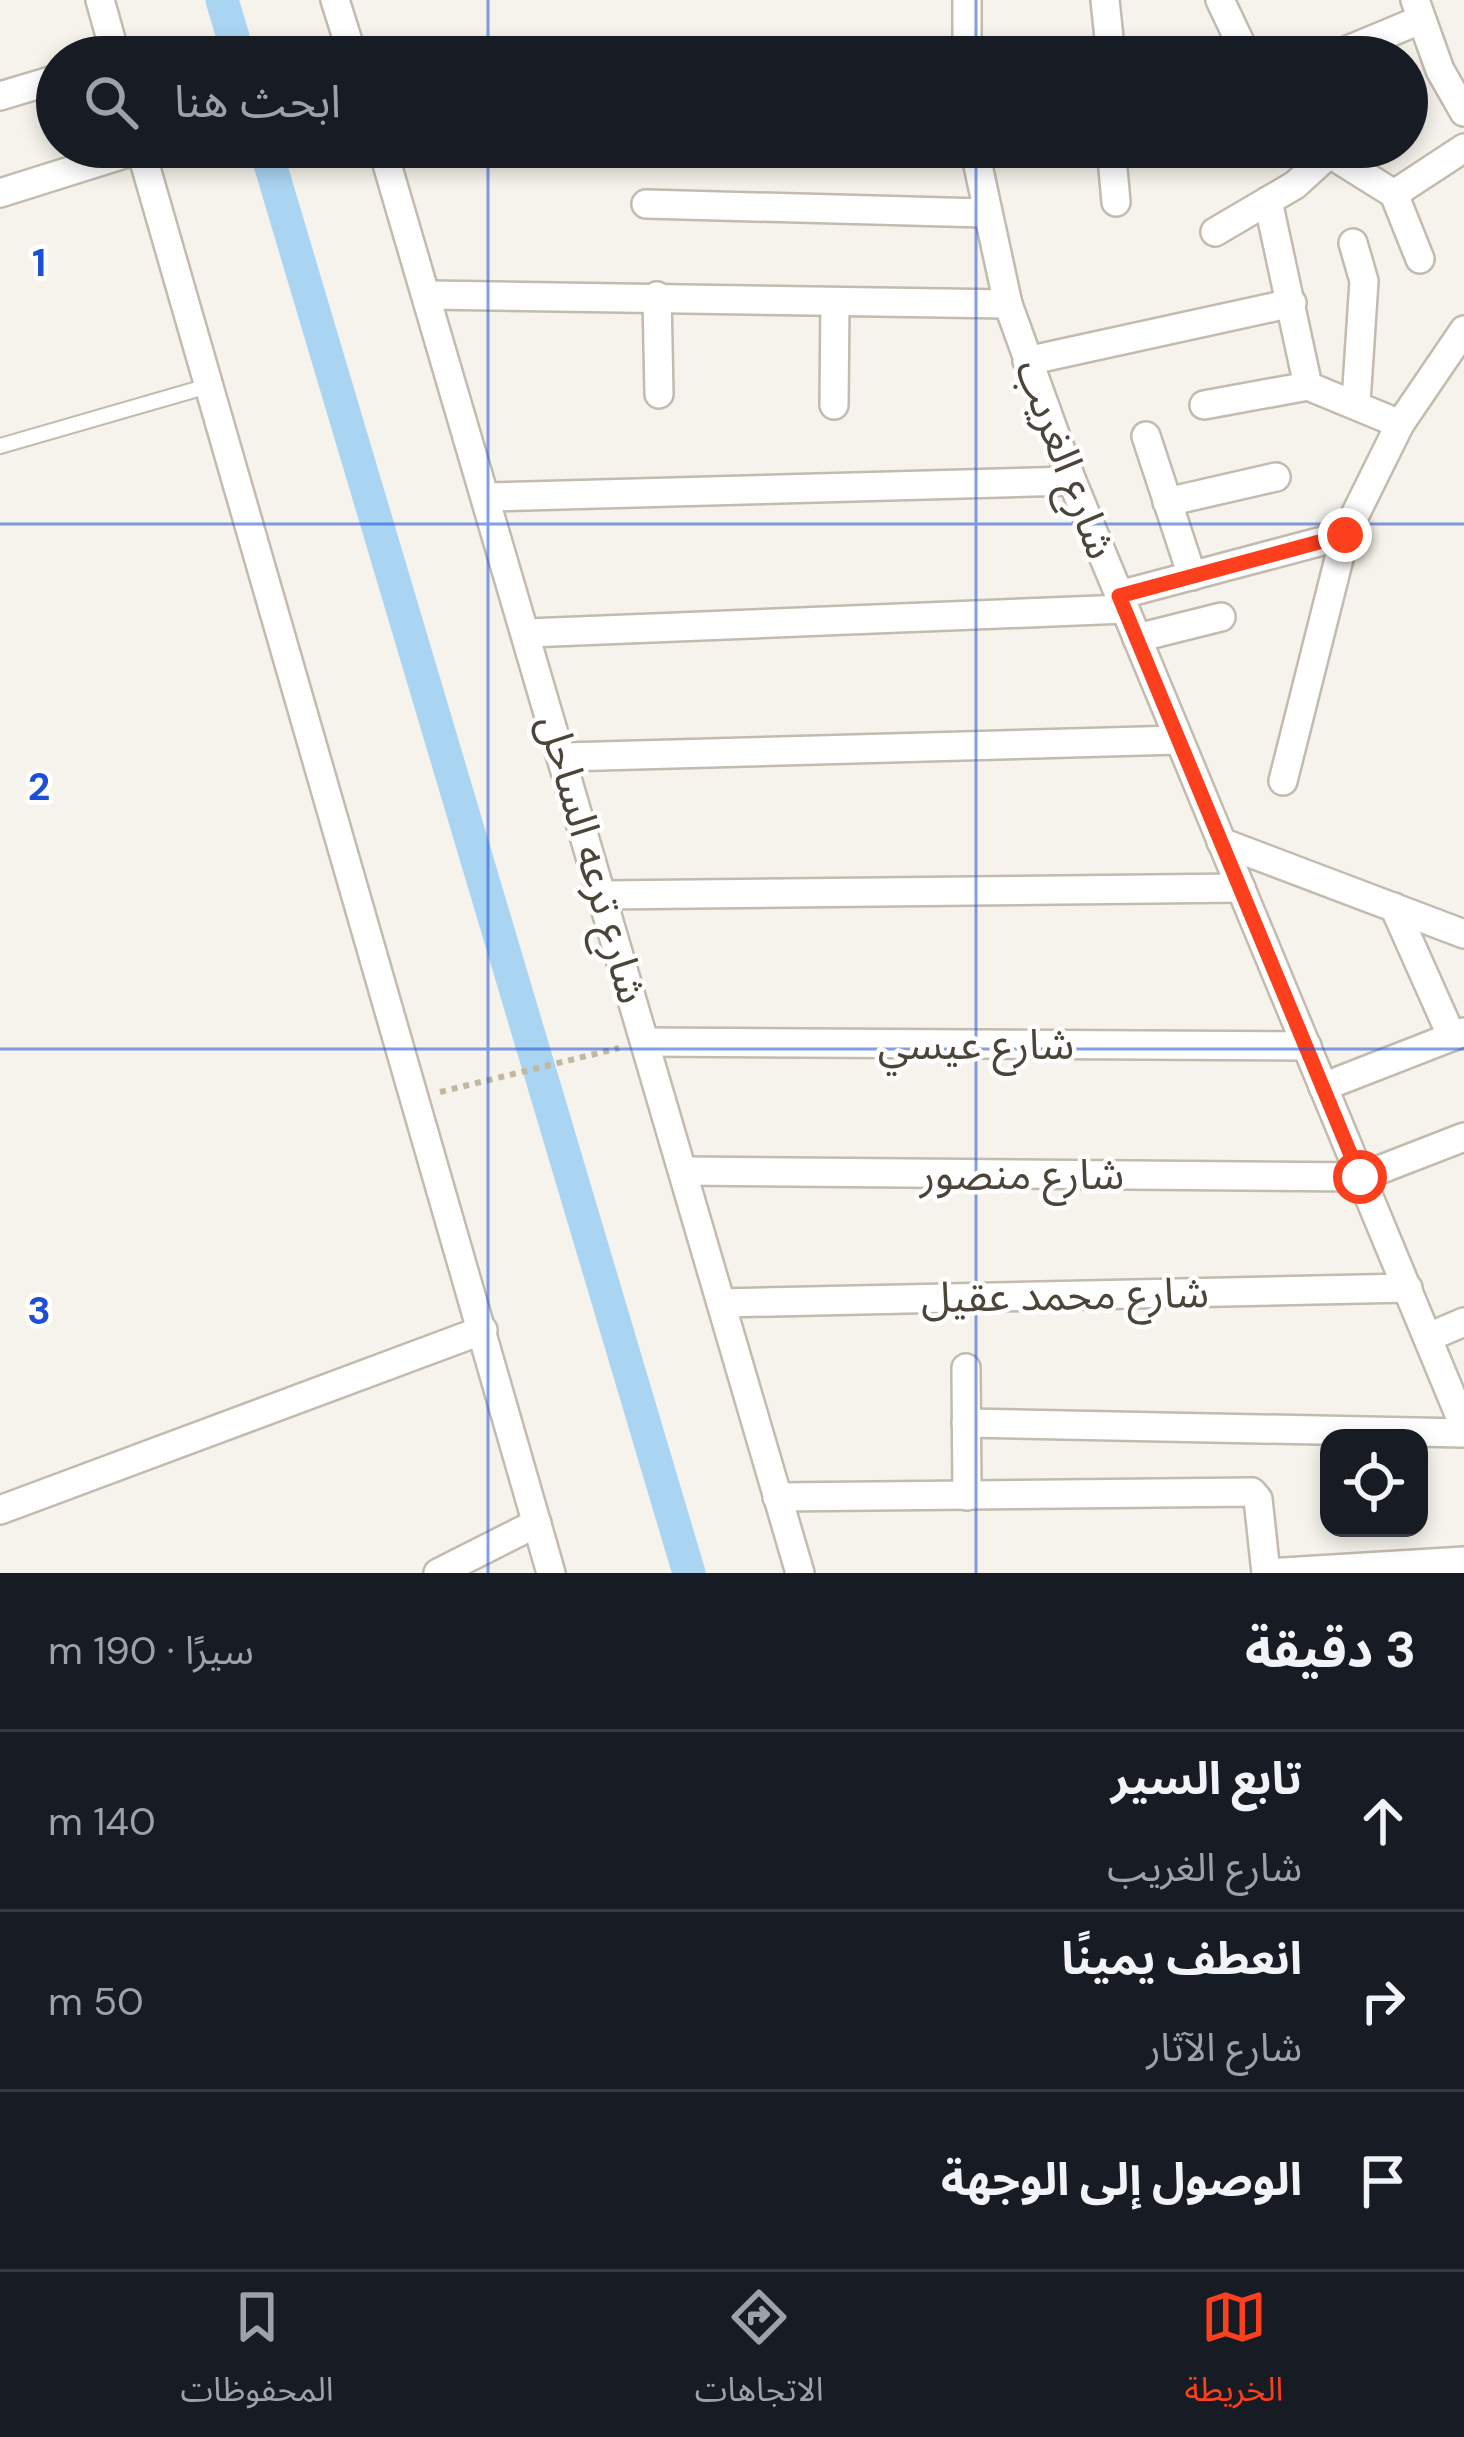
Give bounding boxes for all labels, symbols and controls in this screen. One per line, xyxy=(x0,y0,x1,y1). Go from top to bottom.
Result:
search box xyxy=(36,36,1428,168)
icon: search xyxy=(78,69,144,135)
text: ابحث هنا xyxy=(174,72,341,131)
text: 1 xyxy=(32,237,46,288)
street label: شارع الغريب xyxy=(999,351,1129,568)
route end xyxy=(1318,508,1372,562)
street label: شارع ترعه الساحل xyxy=(522,708,661,1011)
text: 2 xyxy=(28,761,50,812)
street label: شارع عيسي xyxy=(878,1017,1074,1076)
street label: شارع منصور xyxy=(918,1147,1124,1206)
route start xyxy=(1333,1150,1387,1204)
street label: شارع محمد عقيل xyxy=(921,1265,1209,1329)
text: 3 xyxy=(27,1285,51,1336)
map controls xyxy=(1320,1429,1428,1537)
button: locate xyxy=(1320,1429,1428,1537)
text: 3 دقيقة xyxy=(1245,1616,1416,1683)
text: سيرًا · 190 m xyxy=(48,1625,254,1676)
text: تابع السير xyxy=(1111,1749,1302,1808)
icon: ahead xyxy=(1350,1788,1416,1854)
text: 140 m xyxy=(48,1796,156,1847)
text: شارع الغريب xyxy=(1107,1842,1302,1893)
text: انعطف يمينًا xyxy=(1061,1929,1302,1988)
icon: right xyxy=(1350,1968,1416,2034)
text: 50 m xyxy=(48,1976,144,2027)
text: شارع الآثار xyxy=(1146,2022,1302,2073)
icon: arrive xyxy=(1350,2148,1416,2214)
text: الوصول إلى الوجهة xyxy=(941,2150,1302,2209)
tab: المحفوظات xyxy=(181,2284,334,2425)
tab: الاتجاهات xyxy=(695,2284,824,2425)
tab: الخريطة xyxy=(1185,2284,1283,2425)

